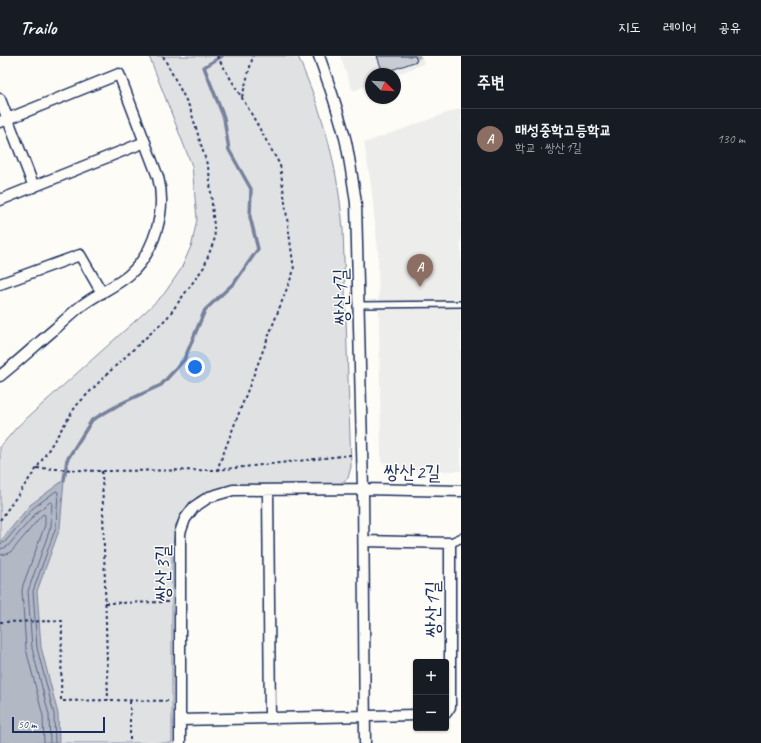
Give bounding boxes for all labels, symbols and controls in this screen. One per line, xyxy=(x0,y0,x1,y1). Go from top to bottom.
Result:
text: Trailo xyxy=(20,16,56,40)
text: 지도 xyxy=(618,19,641,36)
text: 레이어 xyxy=(663,19,696,36)
text: 공유 xyxy=(718,19,741,36)
north arrow xyxy=(365,68,401,104)
text: 주변 xyxy=(477,72,504,93)
text: 매성중학고등학교 xyxy=(515,121,612,140)
text: A xyxy=(487,131,493,147)
text: 130 m xyxy=(717,131,745,147)
text: 학교 · 쌍산1길 xyxy=(515,140,582,156)
pin: A xyxy=(407,254,433,287)
street label: 쌍산1길 xyxy=(328,268,354,326)
your location xyxy=(185,357,205,377)
street label: 쌍산2길 xyxy=(383,459,441,485)
street label: 쌍산3길 xyxy=(150,544,175,602)
street label: 쌍산1길 xyxy=(420,580,445,638)
map controls xyxy=(413,659,449,731)
button: + xyxy=(413,659,449,695)
button: − xyxy=(413,695,449,731)
scale bar xyxy=(12,715,105,734)
text: 50 m xyxy=(18,717,37,731)

